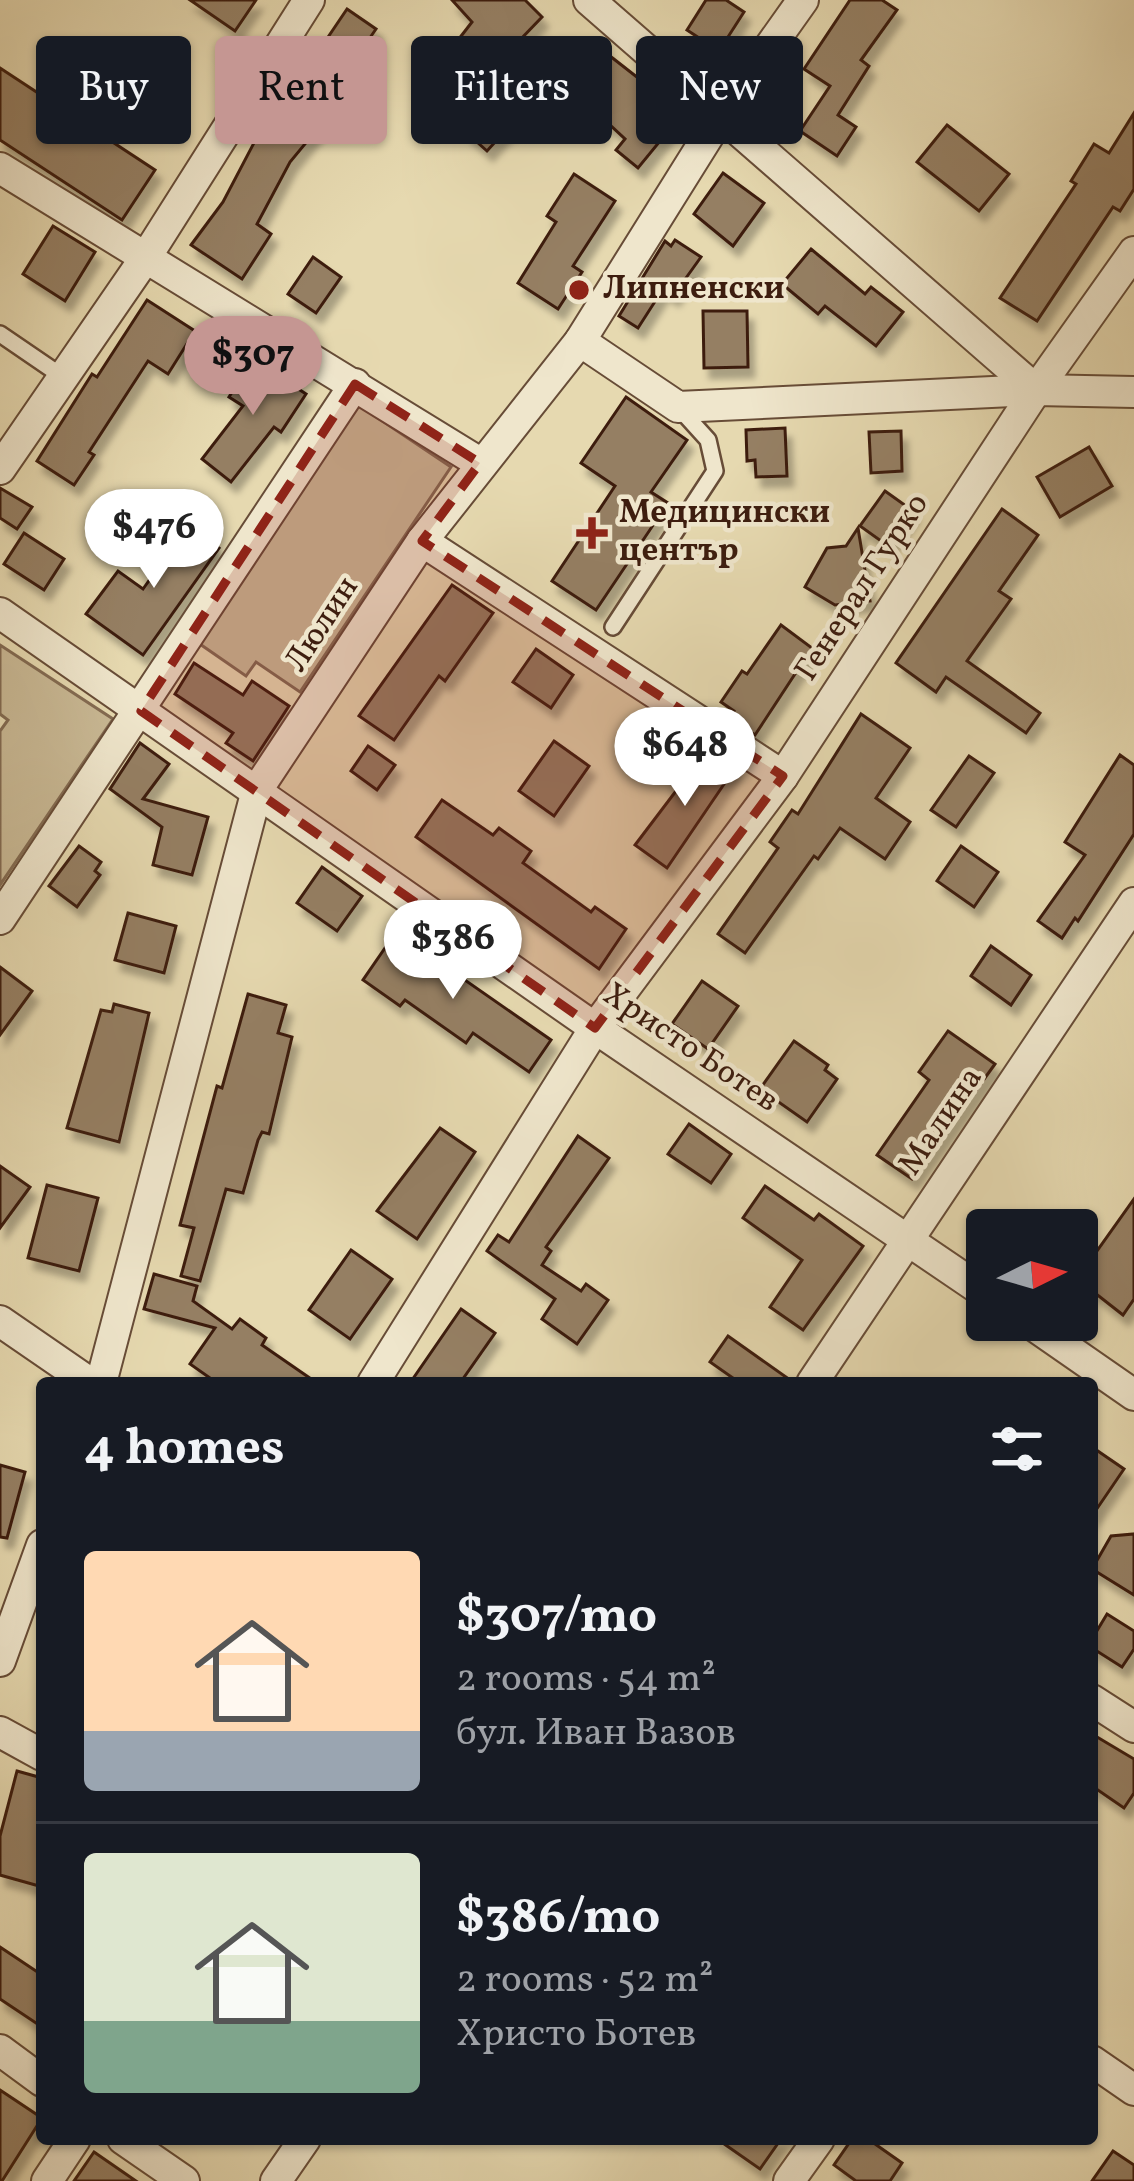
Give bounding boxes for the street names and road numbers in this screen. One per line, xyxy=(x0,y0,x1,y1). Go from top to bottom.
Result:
street label: Генерал Гурко xyxy=(785,485,941,691)
street label: Люлин xyxy=(275,568,371,682)
street label: Христо Ботев xyxy=(593,973,787,1125)
street label: Малина xyxy=(889,1059,995,1185)

